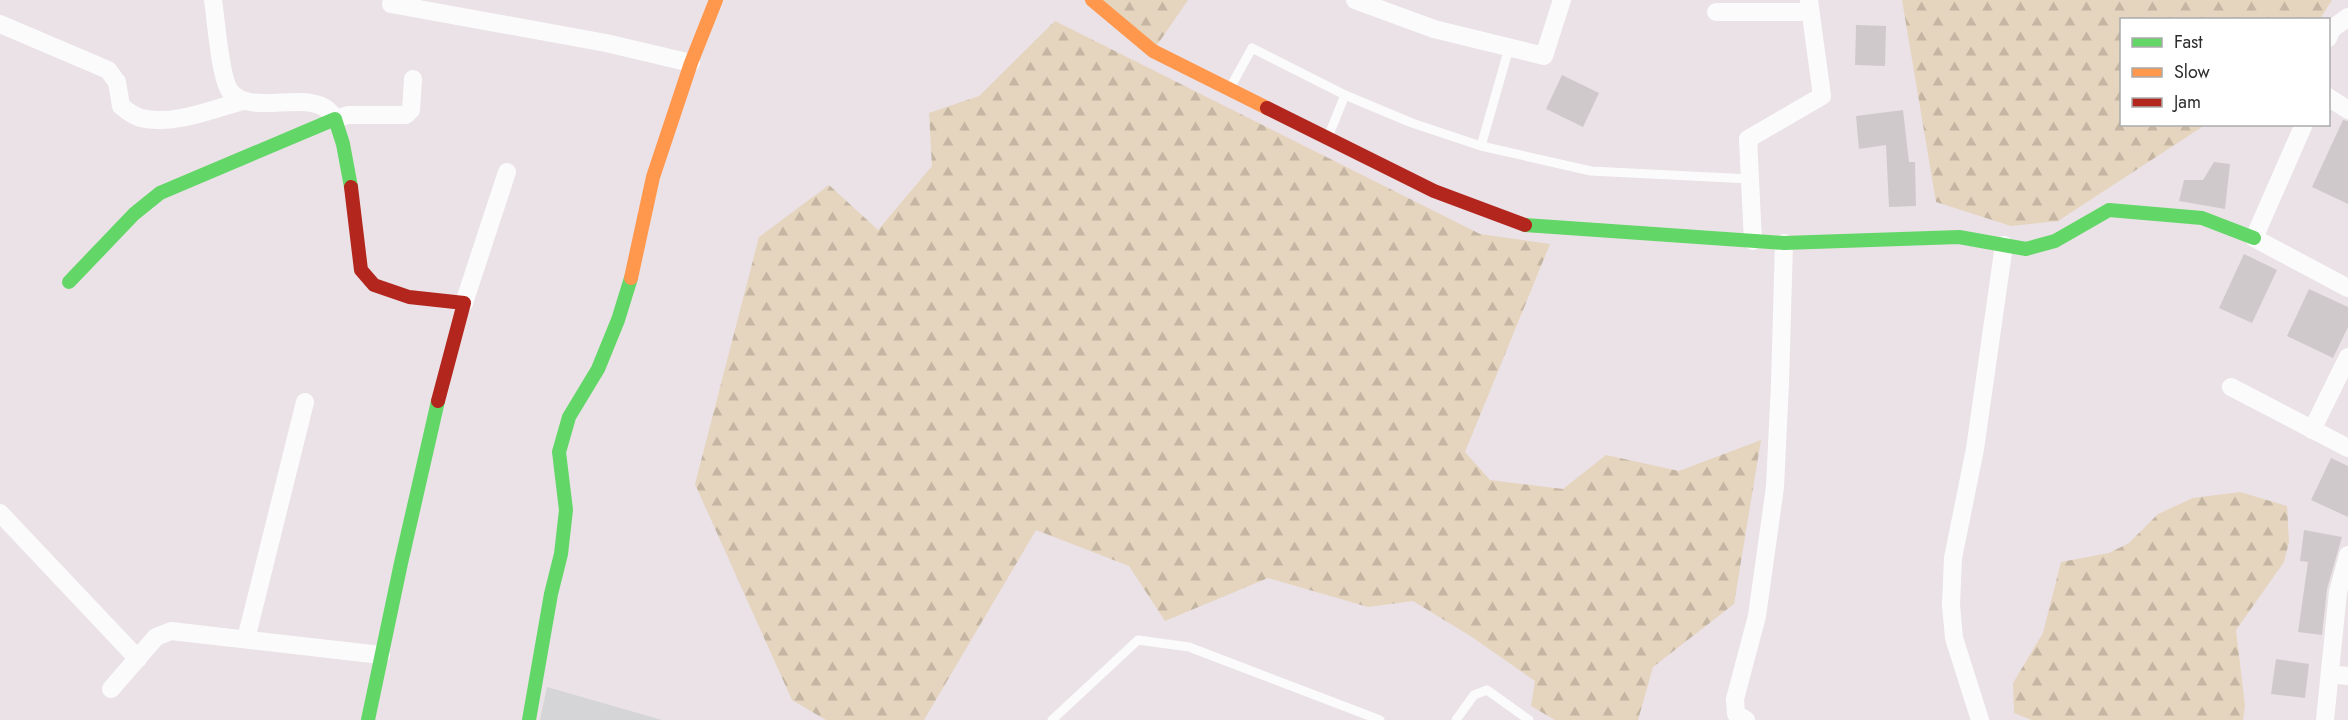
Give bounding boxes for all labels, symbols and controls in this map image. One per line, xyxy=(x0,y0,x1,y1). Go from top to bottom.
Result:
legend xyxy=(2120,18,2330,126)
text: Fast xyxy=(2174,29,2203,55)
text: Slow xyxy=(2174,59,2211,85)
text: Jam xyxy=(2172,89,2201,115)

